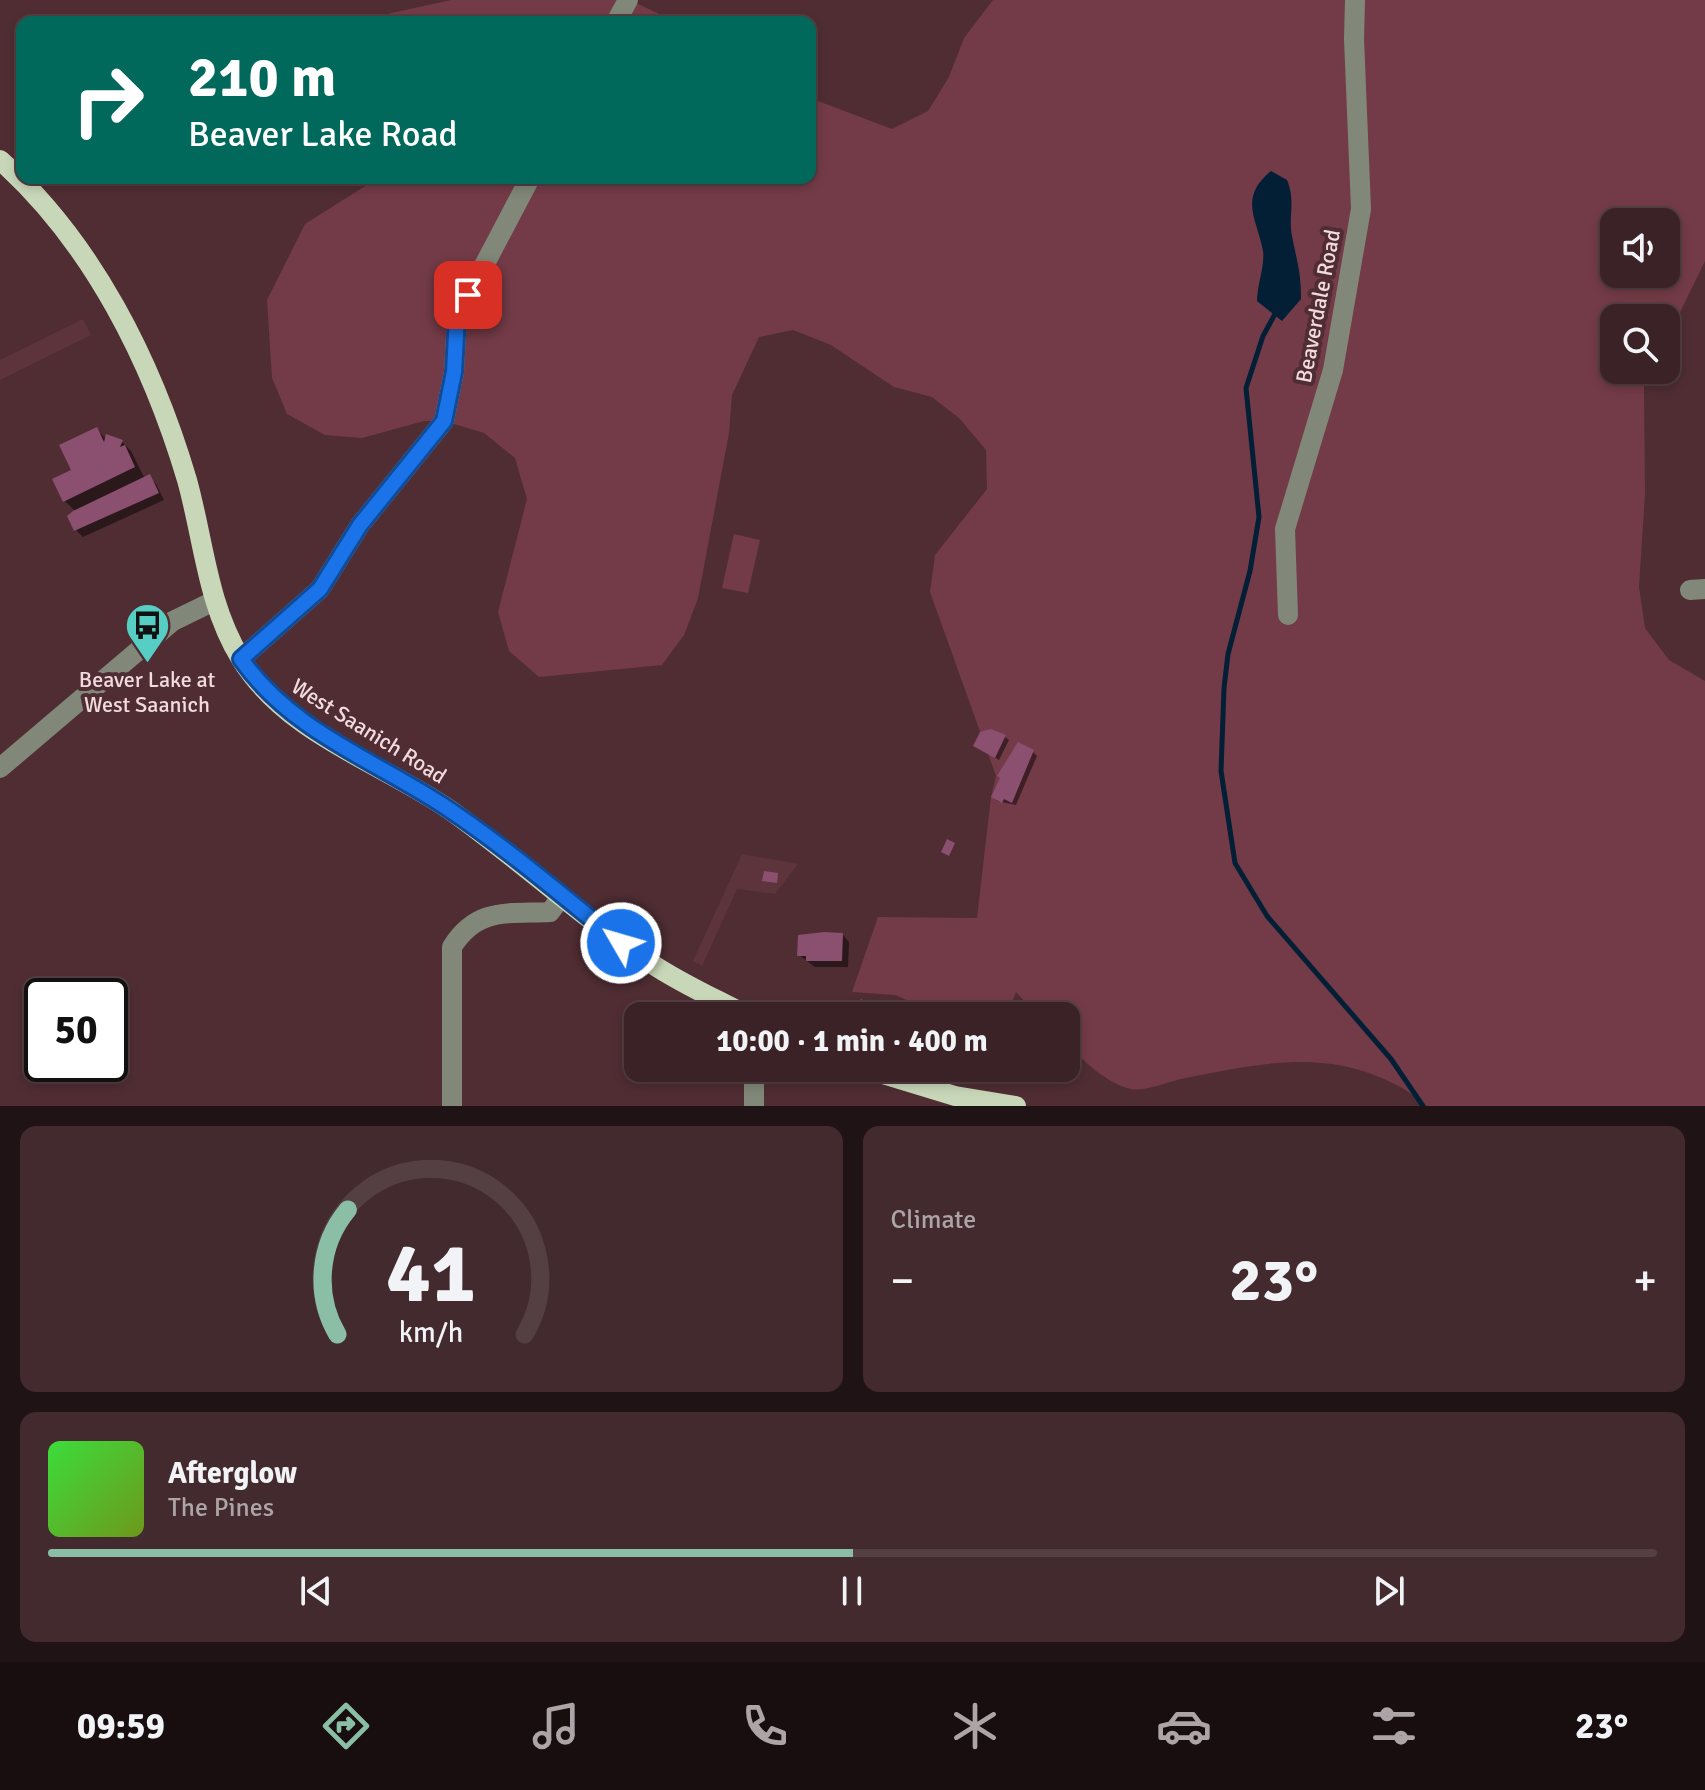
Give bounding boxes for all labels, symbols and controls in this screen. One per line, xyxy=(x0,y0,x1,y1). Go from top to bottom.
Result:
text: 210 m xyxy=(188,43,336,112)
icon: right xyxy=(56,48,160,152)
text: Beaver Lake Road xyxy=(188,112,458,157)
map controls xyxy=(1600,208,1680,384)
button: sound xyxy=(1600,208,1680,288)
street label: Beaverdale Road xyxy=(1290,227,1346,385)
pin xyxy=(434,261,502,329)
icon: arrive xyxy=(446,273,490,317)
button: search xyxy=(1600,304,1680,384)
bus stop icon: Beaver Lake at West Saanich xyxy=(123,602,171,665)
place label: Beaver Lake at West Saanich xyxy=(79,666,215,718)
street label: West Saanich Road xyxy=(286,672,452,790)
position arrow xyxy=(579,901,663,985)
speed limit sign: 50 xyxy=(24,978,128,1082)
text: 10:00 · 1 min · 400 m xyxy=(716,1023,988,1060)
text: Climate xyxy=(891,1204,976,1236)
text: 41 xyxy=(386,1223,476,1325)
text: 23° xyxy=(1229,1244,1318,1318)
text: − xyxy=(891,1254,914,1308)
text: + xyxy=(1633,1254,1657,1308)
text: km/h xyxy=(399,1315,464,1350)
text: Afterglow xyxy=(168,1455,297,1492)
text: The Pines xyxy=(168,1492,274,1524)
icon: previous xyxy=(294,1569,338,1613)
icon: pause xyxy=(830,1569,874,1613)
icon: next xyxy=(1367,1569,1411,1613)
icon: directions xyxy=(318,1698,374,1754)
icon: music xyxy=(528,1698,584,1754)
icon: phone xyxy=(737,1698,793,1754)
icon: climate xyxy=(947,1698,1003,1754)
icon: car xyxy=(1156,1698,1212,1754)
icon: filters xyxy=(1366,1698,1422,1754)
text: 09:59 xyxy=(77,1704,165,1749)
text: 23° xyxy=(1575,1704,1628,1749)

